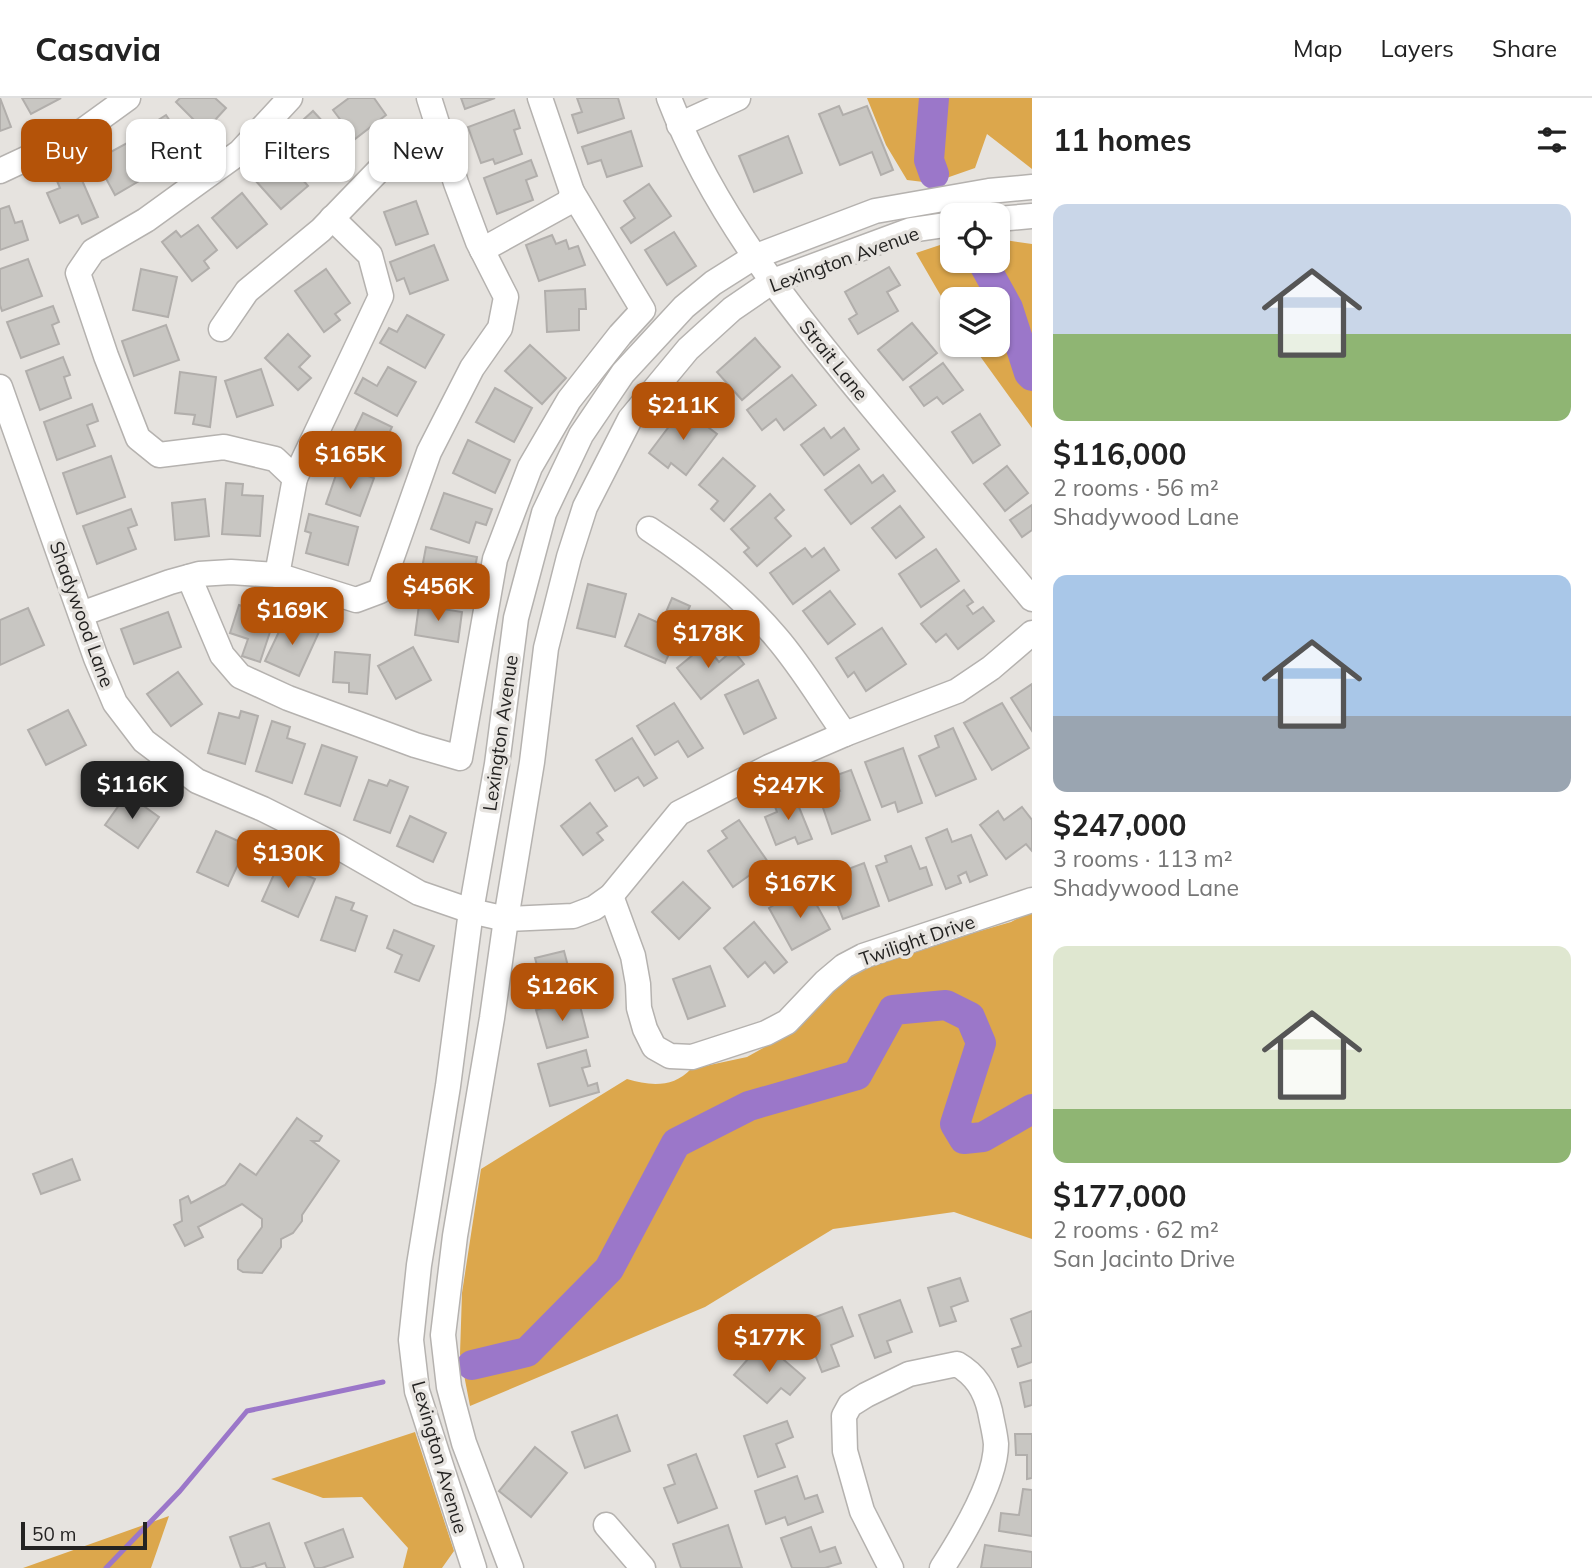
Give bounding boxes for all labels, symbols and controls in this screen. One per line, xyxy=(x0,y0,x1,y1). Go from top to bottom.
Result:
text: Casavia xyxy=(35,28,161,69)
text: Map xyxy=(1293,33,1342,63)
text: Layers xyxy=(1380,33,1454,63)
text: Share xyxy=(1492,33,1557,63)
chip: Buy xyxy=(21,119,112,182)
chip: Rent xyxy=(126,119,226,182)
chip: Filters xyxy=(240,119,355,182)
chip: New xyxy=(369,119,468,182)
text: 11 homes xyxy=(1053,121,1192,159)
icon: filters xyxy=(1533,121,1571,159)
map controls xyxy=(940,203,1010,357)
button: locate xyxy=(940,203,1010,273)
street label: Lexington Avenue xyxy=(766,221,922,297)
icon: home xyxy=(1249,250,1375,376)
button: layers xyxy=(940,287,1010,357)
street label: Strait Lane xyxy=(794,315,874,405)
pin: $211K xyxy=(634,382,732,442)
text: $211K xyxy=(648,390,718,419)
pin: $165K xyxy=(301,432,399,491)
text: $116,000 xyxy=(1053,435,1186,473)
text: $165K xyxy=(315,439,385,468)
text: 2 rooms · 56 m² xyxy=(1053,473,1219,502)
text: Shadywood Lane xyxy=(1053,502,1239,531)
street label: Shadywood Lane xyxy=(44,538,120,690)
pin: $456K xyxy=(389,564,487,623)
text: $456K xyxy=(403,571,473,600)
pin: $169K xyxy=(243,588,341,647)
text: $169K xyxy=(257,595,327,624)
pin: $178K xyxy=(659,610,757,670)
text: $178K xyxy=(673,618,743,647)
icon: home xyxy=(1249,621,1375,747)
street label: Lexington Avenue xyxy=(477,653,523,813)
pin: $116K xyxy=(83,762,181,821)
pin: $247K xyxy=(739,762,837,822)
text: $116K xyxy=(97,769,167,798)
text: $247K xyxy=(753,770,823,799)
text: $247,000 xyxy=(1053,806,1186,844)
pin: $130K xyxy=(239,830,337,890)
text: $130K xyxy=(253,838,323,867)
text: 3 rooms · 113 m² xyxy=(1053,844,1233,873)
pin: $167K xyxy=(751,860,849,920)
text: $167K xyxy=(765,868,835,897)
text: Shadywood Lane xyxy=(1053,873,1239,902)
street label: Twilight Drive xyxy=(856,909,978,971)
pin: $126K xyxy=(513,964,611,1023)
text: $126K xyxy=(527,971,597,1000)
icon: home xyxy=(1249,992,1375,1118)
text: $177,000 xyxy=(1053,1177,1186,1215)
text: 2 rooms · 62 m² xyxy=(1053,1215,1219,1244)
text: San Jacinto Drive xyxy=(1053,1244,1235,1273)
pin: $177K xyxy=(720,1314,818,1374)
text: $177K xyxy=(734,1322,804,1351)
street label: Lexington Avenue xyxy=(407,1378,473,1536)
scale bar xyxy=(21,1519,147,1551)
text: 50 m xyxy=(32,1522,76,1546)

